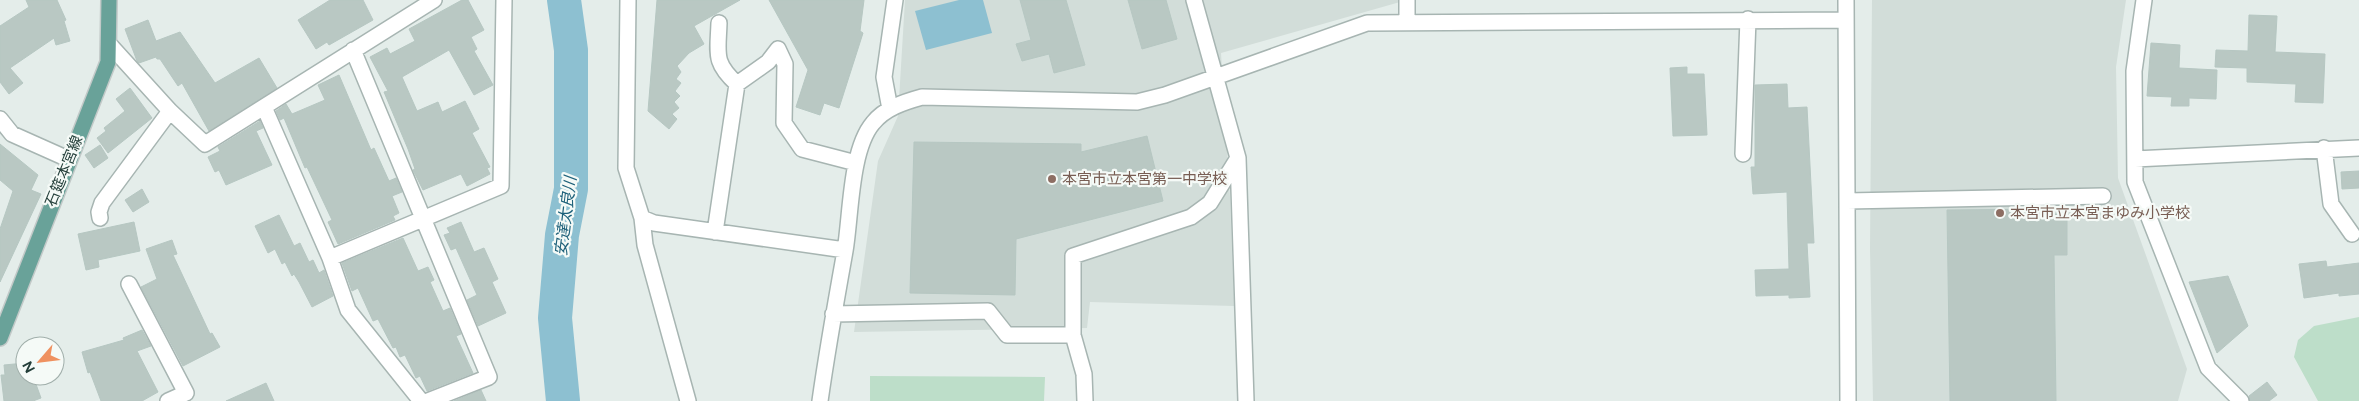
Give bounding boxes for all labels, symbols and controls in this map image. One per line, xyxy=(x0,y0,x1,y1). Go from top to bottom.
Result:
street label: 石筵本宮線 xyxy=(42,133,86,209)
place label: 本宮市立本宮第一中学校 xyxy=(1062,170,1227,188)
water label: 安達太良川 xyxy=(551,173,580,257)
marker: 本宮市立本宮第一中学校 xyxy=(1046,173,1058,185)
place label: 本宮市立本宮まゆみ小学校 xyxy=(2010,204,2190,222)
marker: 本宮市立本宮まゆみ小学校 xyxy=(1994,207,2006,219)
north arrow xyxy=(15,336,65,386)
text: N xyxy=(19,358,39,376)

